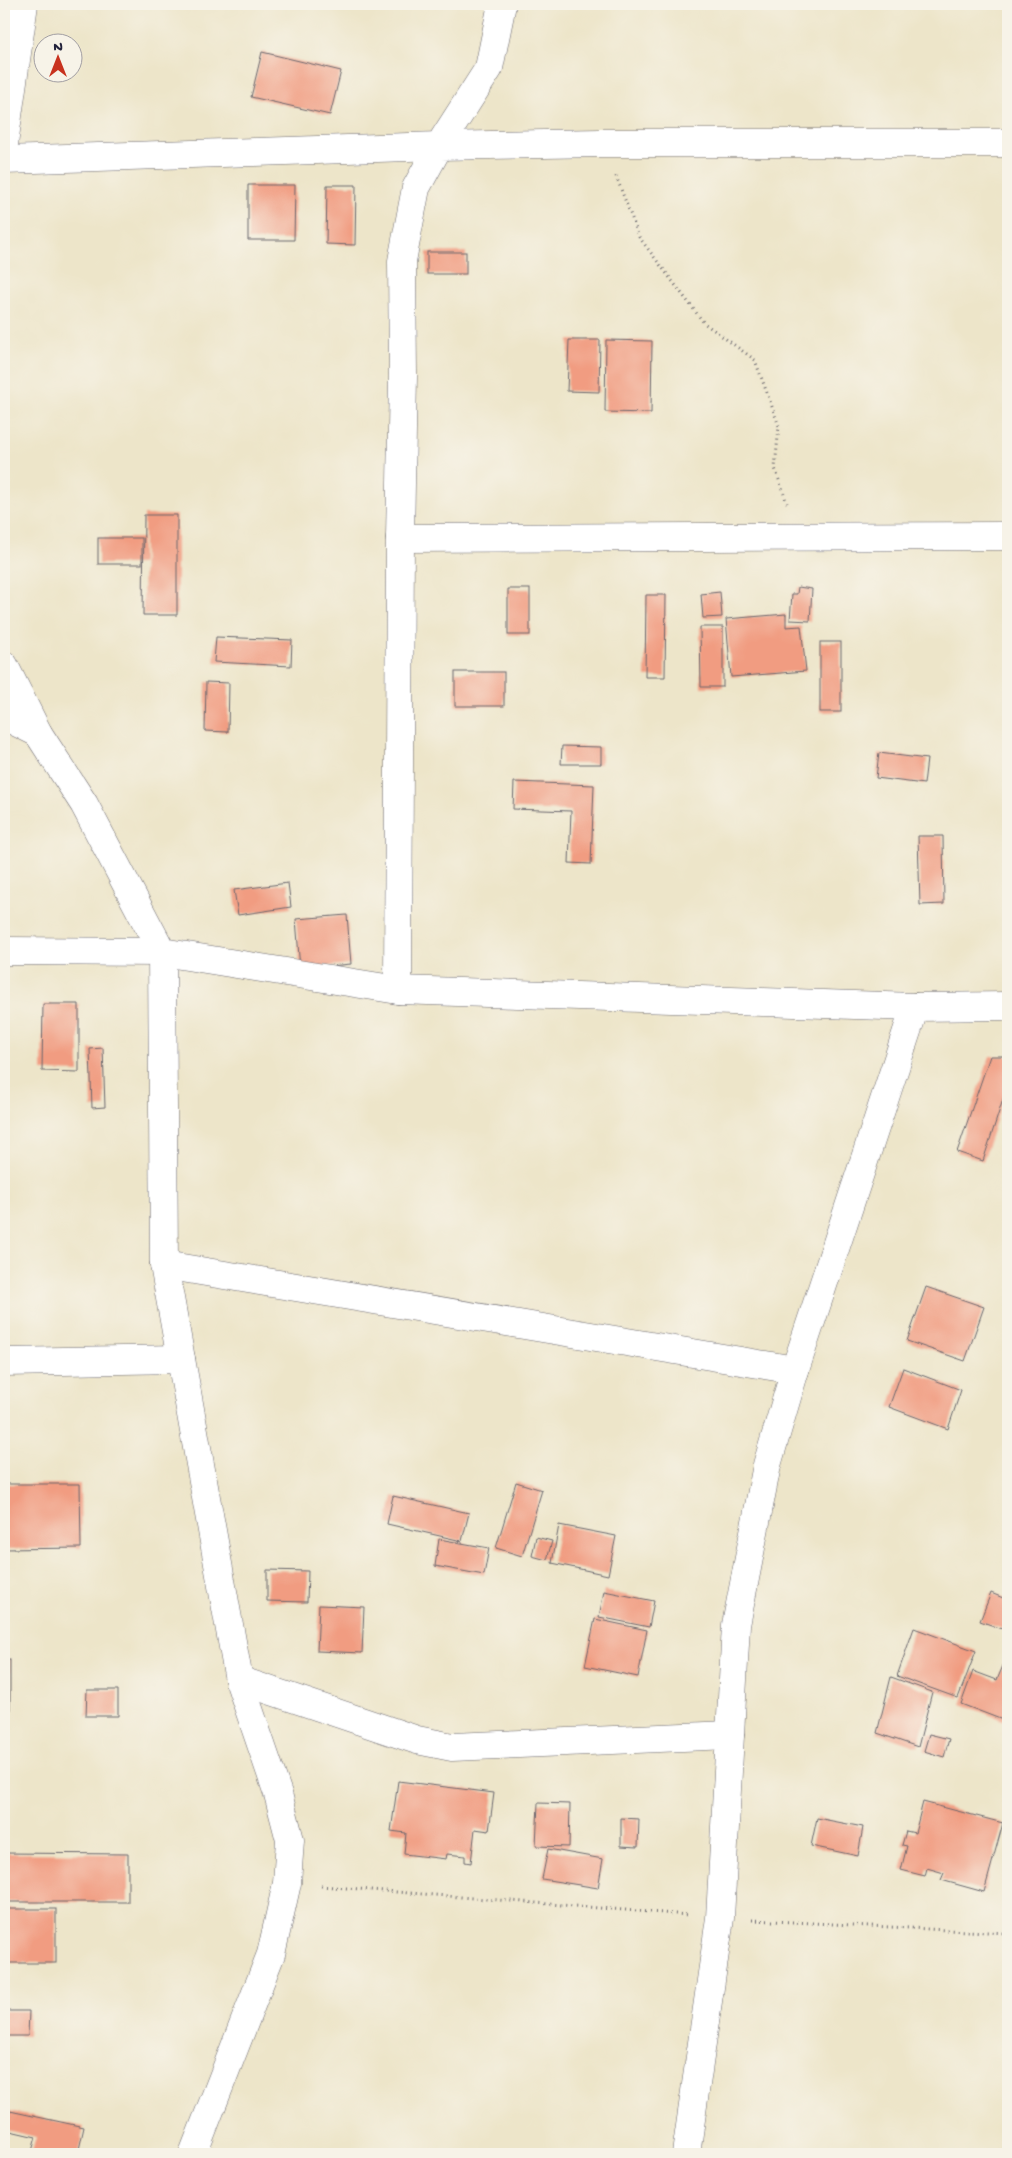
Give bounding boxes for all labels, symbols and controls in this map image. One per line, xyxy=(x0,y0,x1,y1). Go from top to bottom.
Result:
north arrow xyxy=(32,32,82,82)
text: N xyxy=(53,39,63,56)

